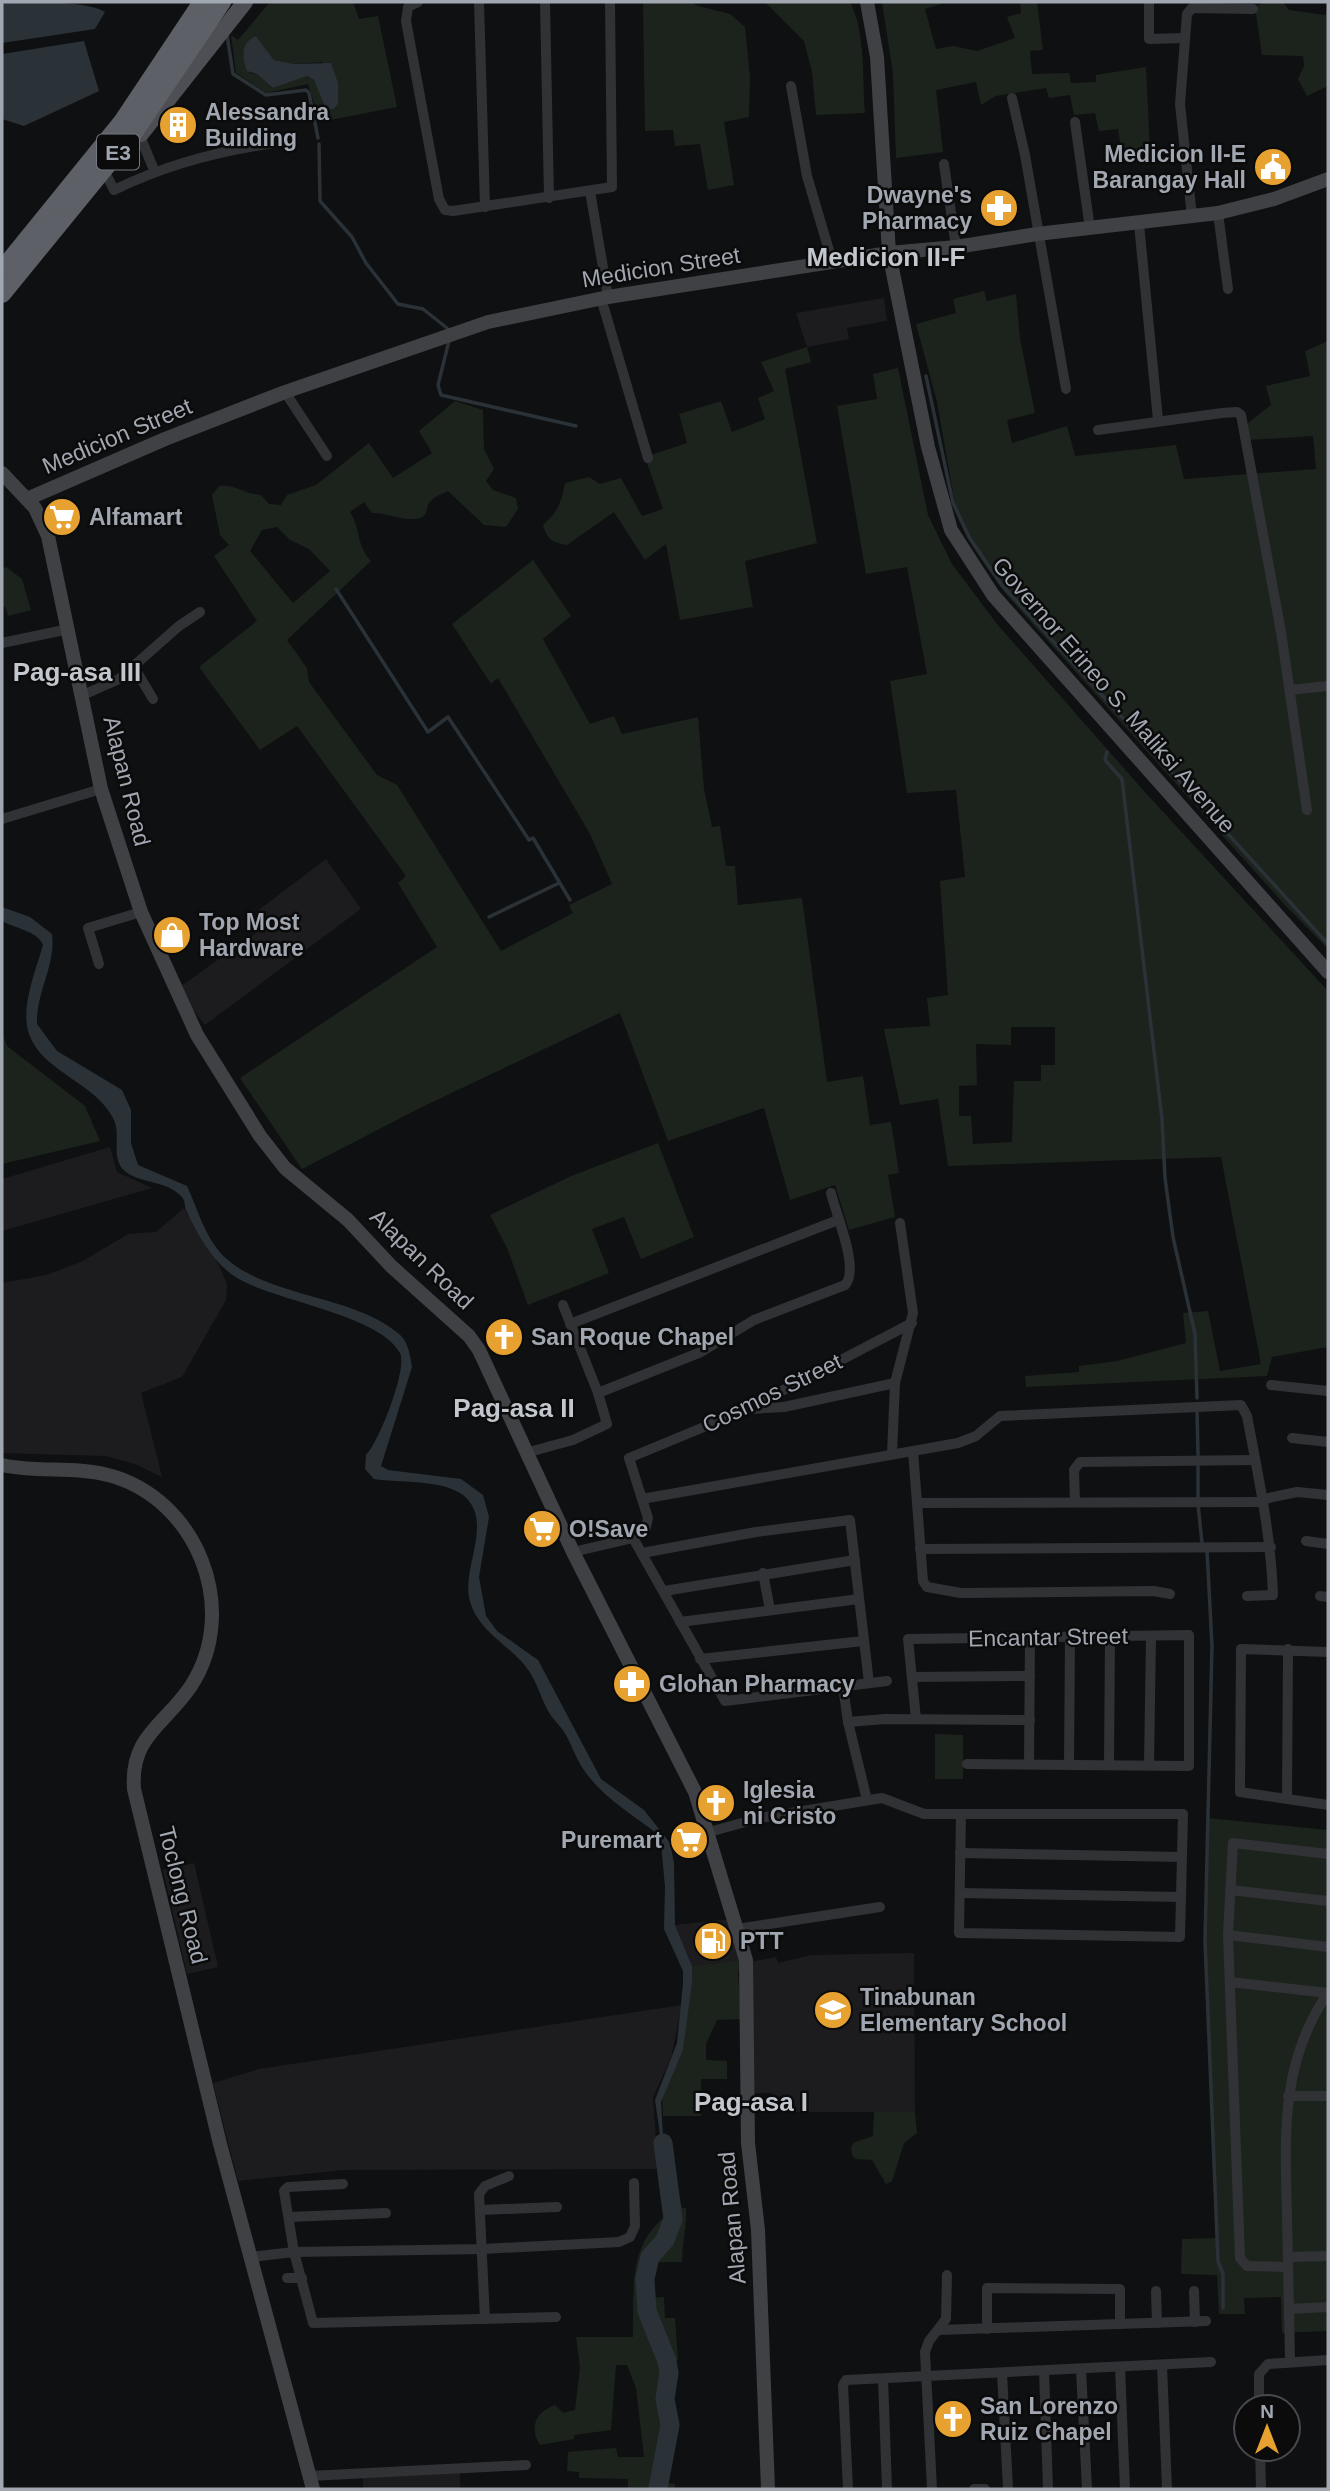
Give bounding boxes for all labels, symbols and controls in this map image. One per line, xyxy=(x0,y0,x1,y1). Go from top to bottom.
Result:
place label: Alessandra Building xyxy=(205,99,329,151)
building icon: Alessandra Building xyxy=(157,104,199,146)
road number: E3 xyxy=(97,134,139,170)
place label: Medicion II-E Barangay Hall xyxy=(1093,141,1246,193)
public building icon: Medicion II-E Barangay Hall xyxy=(1252,146,1294,188)
place label: Dwayne's Pharmacy xyxy=(862,182,972,234)
pharmacy icon: Dwayne's Pharmacy xyxy=(978,187,1020,229)
street label: Medicion Street xyxy=(580,242,743,292)
district label: Medicion II-F xyxy=(807,242,965,272)
street label: Medicion Street xyxy=(38,393,196,479)
supermarket icon: Alfamart xyxy=(41,496,83,538)
place label: Alfamart xyxy=(89,504,183,530)
street label: Governor Erineo S. Maliksi Avenue xyxy=(987,552,1241,838)
district label: Pag-asa III xyxy=(13,657,141,687)
street label: Alapan Road xyxy=(98,713,156,849)
place label: Top Most Hardware xyxy=(199,909,304,961)
shop icon: Top Most Hardware xyxy=(151,914,193,956)
street label: Alapan Road xyxy=(365,1203,479,1315)
church icon: San Roque Chapel xyxy=(483,1316,525,1358)
place label: San Roque Chapel xyxy=(531,1324,734,1350)
street label: Cosmos Street xyxy=(698,1348,847,1438)
district label: Pag-asa II xyxy=(453,1393,575,1423)
supermarket icon: O!Save xyxy=(521,1508,563,1550)
place label: O!Save xyxy=(569,1516,648,1542)
street label: Encantar Street xyxy=(968,1623,1129,1651)
pharmacy icon: Glohan Pharmacy xyxy=(611,1663,653,1705)
place label: Glohan Pharmacy xyxy=(659,1671,855,1697)
place label: Iglesia ni Cristo xyxy=(743,1777,836,1829)
church icon: Iglesia ni Cristo xyxy=(695,1782,737,1824)
supermarket icon: Puremart xyxy=(668,1819,710,1861)
street label: Toclong Road xyxy=(153,1824,213,1966)
place label: Puremart xyxy=(561,1827,662,1853)
fuel station icon: PTT xyxy=(692,1920,734,1962)
place label: PTT xyxy=(740,1928,783,1954)
place label: Tinabunan Elementary School xyxy=(860,1984,1067,2036)
school or university icon: Tinabunan Elementary School xyxy=(812,1989,854,2031)
district label: Pag-asa I xyxy=(694,2087,808,2117)
street label: Alapan Road xyxy=(713,2151,751,2285)
place label: San Lorenzo Ruiz Chapel xyxy=(980,2393,1118,2445)
north arrow xyxy=(1232,2393,1302,2463)
church icon: San Lorenzo Ruiz Chapel xyxy=(932,2398,974,2440)
text: N xyxy=(1260,2401,1274,2422)

